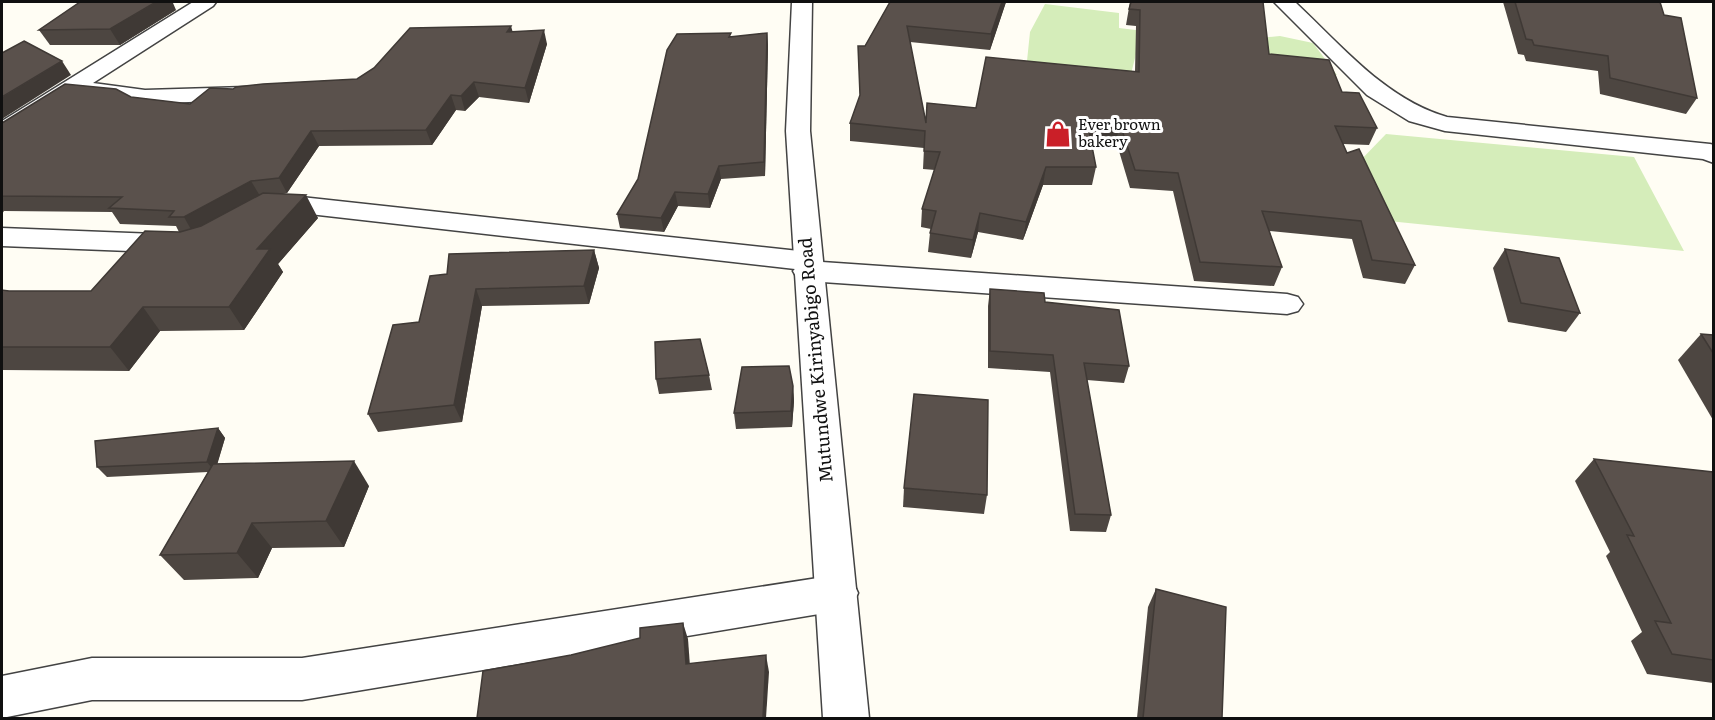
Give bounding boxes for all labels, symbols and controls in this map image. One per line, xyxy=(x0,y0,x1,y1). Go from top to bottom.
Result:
place label: Ever brown bakery xyxy=(1078,112,1161,152)
shop icon: Ever brown bakery xyxy=(1043,119,1073,149)
street label: Mutundwe Kirinyabigo Road xyxy=(790,236,839,484)

